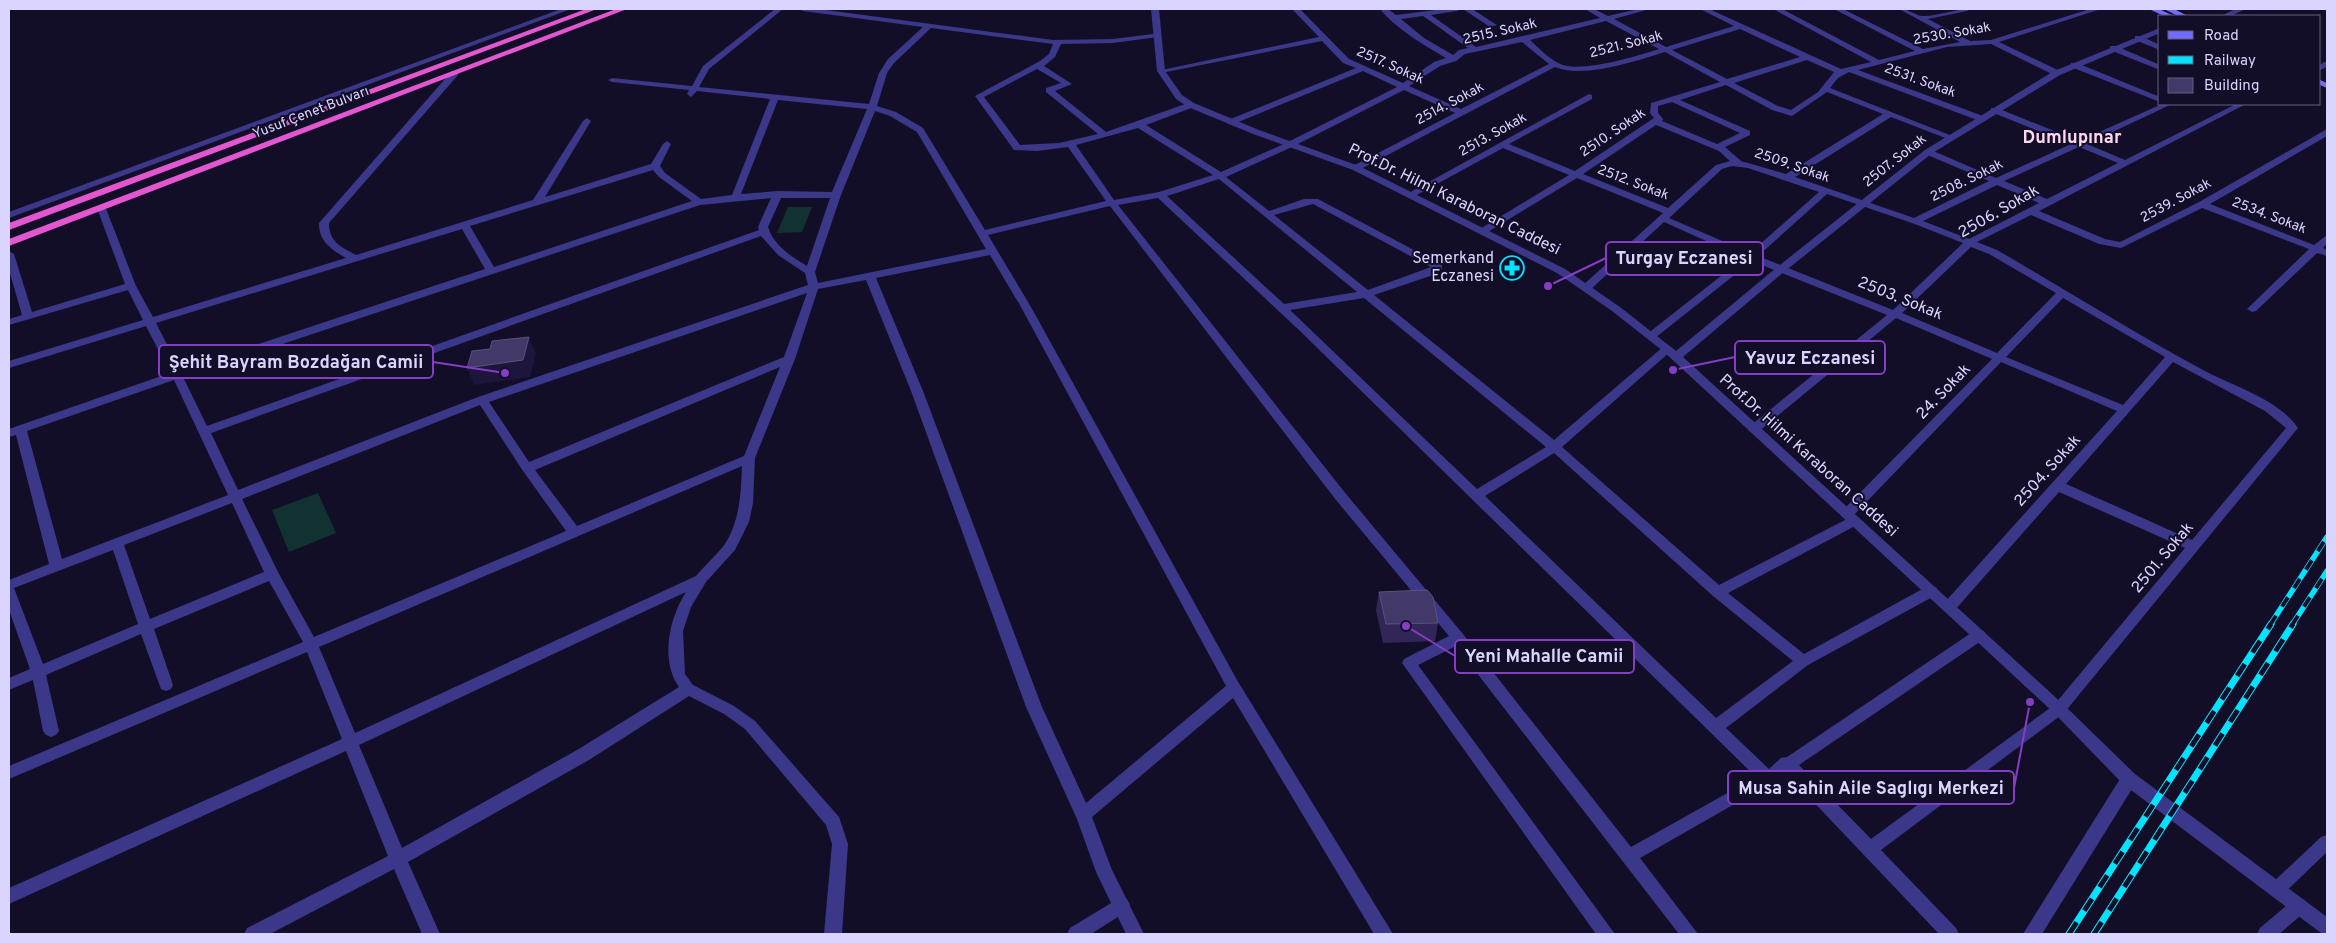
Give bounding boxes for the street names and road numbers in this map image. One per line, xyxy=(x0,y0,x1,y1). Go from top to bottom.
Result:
street label: 2515. Sokak xyxy=(1461,15,1539,49)
street label: 2530. Sokak xyxy=(1912,19,1992,49)
street label: 2521. Sokak xyxy=(1587,28,1665,62)
street label: 2517. Sokak xyxy=(1353,43,1427,89)
street label: 2531. Sokak xyxy=(1882,60,1958,102)
street label: 2514. Sokak xyxy=(1413,79,1487,129)
street label: Yusuf Çenet Bulvarı xyxy=(250,83,372,143)
street label: 2510. Sokak xyxy=(1577,105,1649,161)
street label: 2513. Sokak xyxy=(1456,109,1530,161)
street label: 2507. Sokak xyxy=(1860,131,1930,191)
street label: Prof.Dr. Hilmi Karaboran Caddesi xyxy=(1345,140,1563,260)
street label: 2509. Sokak xyxy=(1752,145,1832,187)
street label: 2508. Sokak xyxy=(1928,156,2006,206)
street label: 2512. Sokak xyxy=(1595,162,1671,204)
street label: 2539. Sokak xyxy=(2138,175,2214,227)
street label: 2506. Sokak xyxy=(1955,181,2043,243)
street label: 2534. Sokak xyxy=(2229,194,2309,238)
street label: 2503. Sokak xyxy=(1854,273,1946,325)
street label: 24. Sokak xyxy=(1912,360,1976,424)
street label: Prof.Dr. Hilmi Karaboran Caddesi xyxy=(1714,370,1902,542)
street label: 2504. Sokak xyxy=(2010,431,2086,511)
street label: 2501. Sokak xyxy=(2128,518,2198,598)

